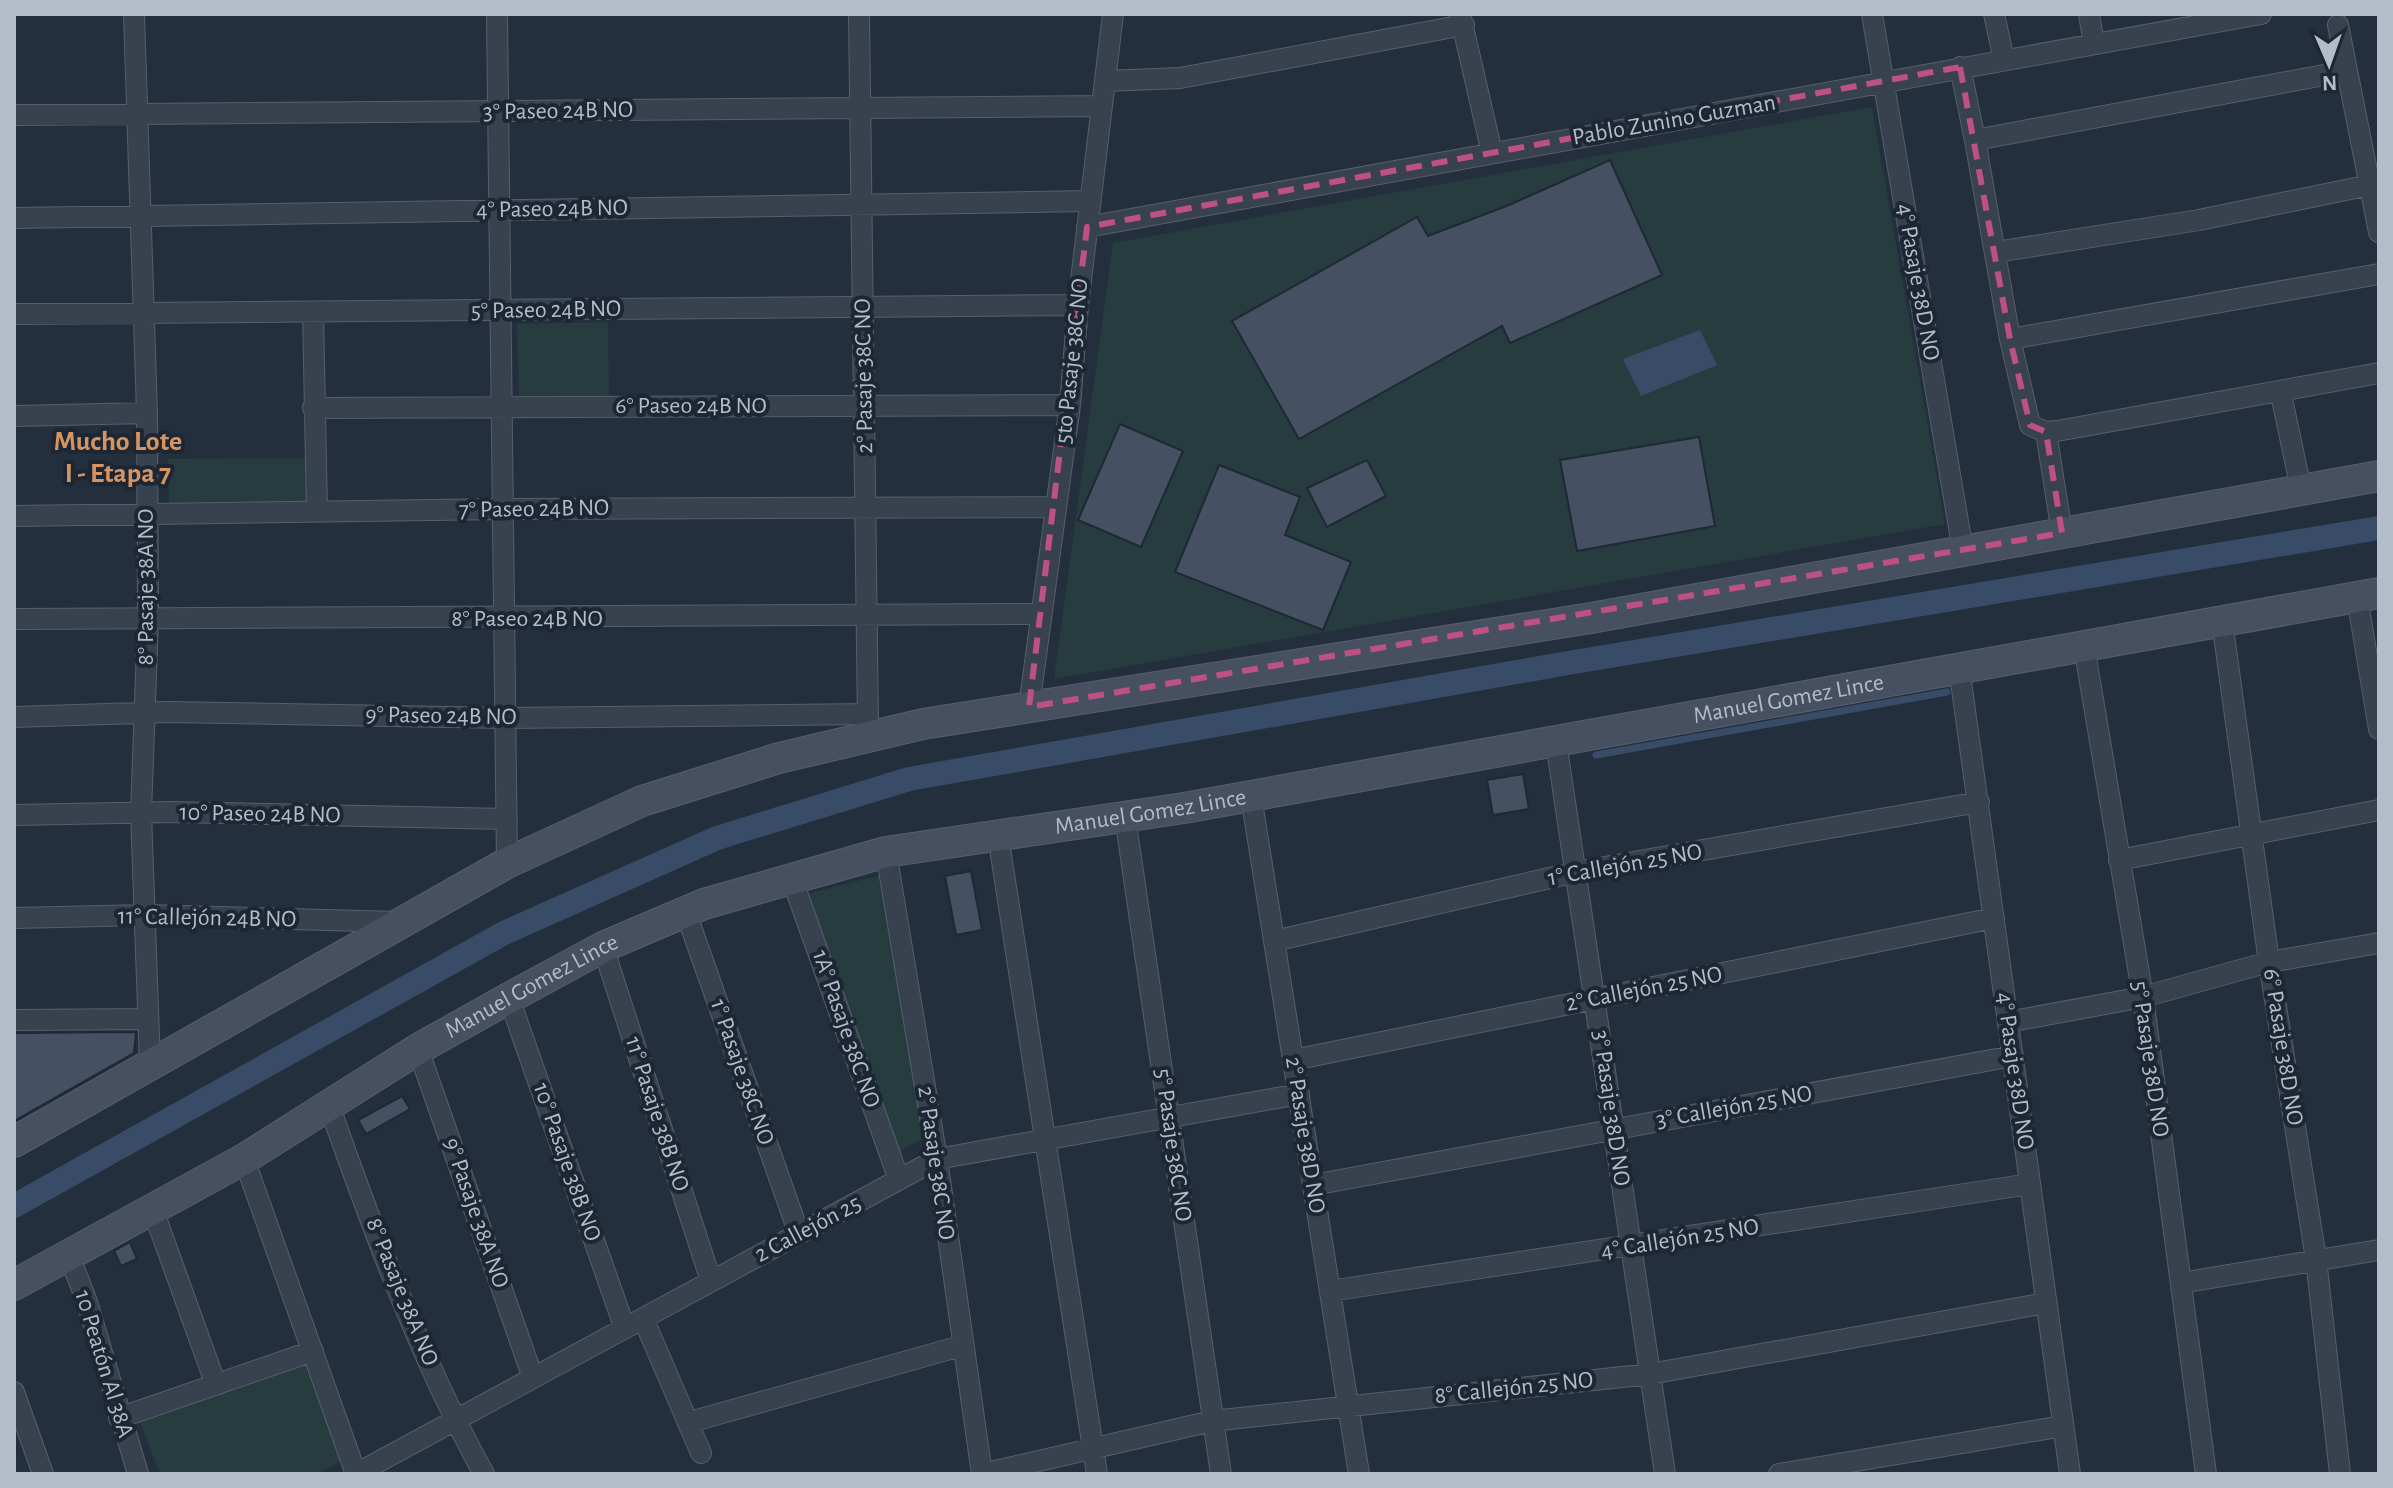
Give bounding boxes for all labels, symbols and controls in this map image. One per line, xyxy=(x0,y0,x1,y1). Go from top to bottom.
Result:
north arrow xyxy=(2289,24,2369,104)
text: N xyxy=(2322,72,2338,94)
street label: Pablo Zunino Guzman xyxy=(1570,90,1778,150)
street label: 3° Paseo 24B NO xyxy=(483,98,633,124)
street label: 4° Paseo 24B NO xyxy=(476,196,628,222)
street label: 4° Pasaje 38D NO xyxy=(1892,202,1944,362)
street label: 5to Pasaje 38C NO xyxy=(1051,277,1093,445)
street label: 5° Paseo 24B NO xyxy=(471,297,621,323)
street label: 2° Pasaje 38C NO xyxy=(851,298,877,454)
street label: 6° Paseo 24B NO xyxy=(615,394,767,418)
district label: Mucho Lote I - Etapa 7 xyxy=(54,428,182,488)
street label: 7° Paseo 24B NO xyxy=(459,496,609,522)
street label: 8° Pasaje 38A NO xyxy=(134,509,158,665)
street label: 8° Paseo 24B NO xyxy=(451,607,603,631)
street label: Manuel Gomez Lince xyxy=(1691,670,1886,728)
street label: 9° Paseo 24B NO xyxy=(365,703,517,729)
street label: Manuel Gomez Lince xyxy=(1053,785,1248,839)
street label: 10° Paseo 24B NO xyxy=(179,801,341,827)
street label: 1° Callejón 25 NO xyxy=(1546,840,1704,890)
street label: 11° Callejón 24B NO xyxy=(117,904,297,932)
street label: Manuel Gomez Lince xyxy=(441,930,622,1043)
street label: 1A° Pasaje 38C NO xyxy=(808,947,884,1111)
street label: 2° Callejón 25 NO xyxy=(1564,962,1724,1016)
street label: 6° Pasaje 38D NO xyxy=(2259,967,2307,1127)
street label: 5° Pasaje 38D NO xyxy=(2127,979,2173,1139)
street label: 4° Pasaje 38D NO xyxy=(1992,991,2038,1151)
street label: 1° Pasaje 38C NO xyxy=(706,996,778,1148)
street label: 3° Pasaje 38D NO xyxy=(1588,1029,1634,1187)
street label: 11° Pasaje 38B NO xyxy=(621,1034,693,1194)
street label: 2° Pasaje 38D NO xyxy=(1281,1055,1329,1215)
street label: 5° Pasaje 38C NO xyxy=(1150,1067,1196,1223)
street label: 10° Pasaje 38B NO xyxy=(529,1080,605,1244)
street label: 3° Callejón 25 NO xyxy=(1654,1081,1814,1133)
street label: 2° Pasaje 38C NO xyxy=(913,1085,959,1241)
street label: 9° Pasaje 38A NO xyxy=(439,1135,513,1291)
street label: 2 Callejón 25 xyxy=(751,1191,865,1267)
street label: 8° Pasaje 38A NO xyxy=(361,1215,443,1369)
street label: 4° Callejón 25 NO xyxy=(1599,1215,1761,1263)
street label: 10 Peatón Al 38A xyxy=(70,1288,138,1441)
street label: 8° Callejón 25 NO xyxy=(1434,1368,1594,1408)

